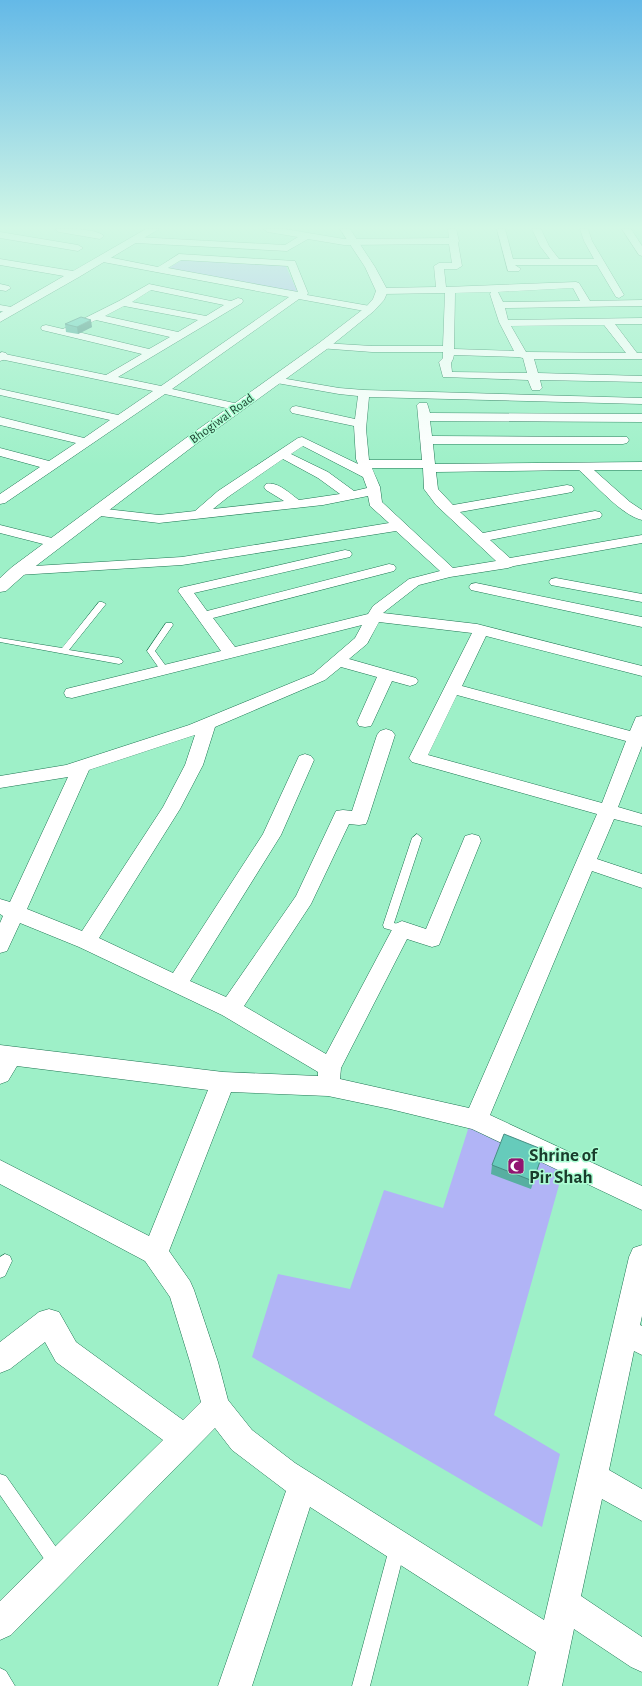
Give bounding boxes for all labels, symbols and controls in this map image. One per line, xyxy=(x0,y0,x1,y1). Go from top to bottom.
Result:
street label: Bhogiwal Road xyxy=(188,391,257,446)
place label: Shrine of Pir Shah xyxy=(529,1146,599,1187)
mosque icon: Shrine of Pir Shah xyxy=(506,1156,526,1176)

